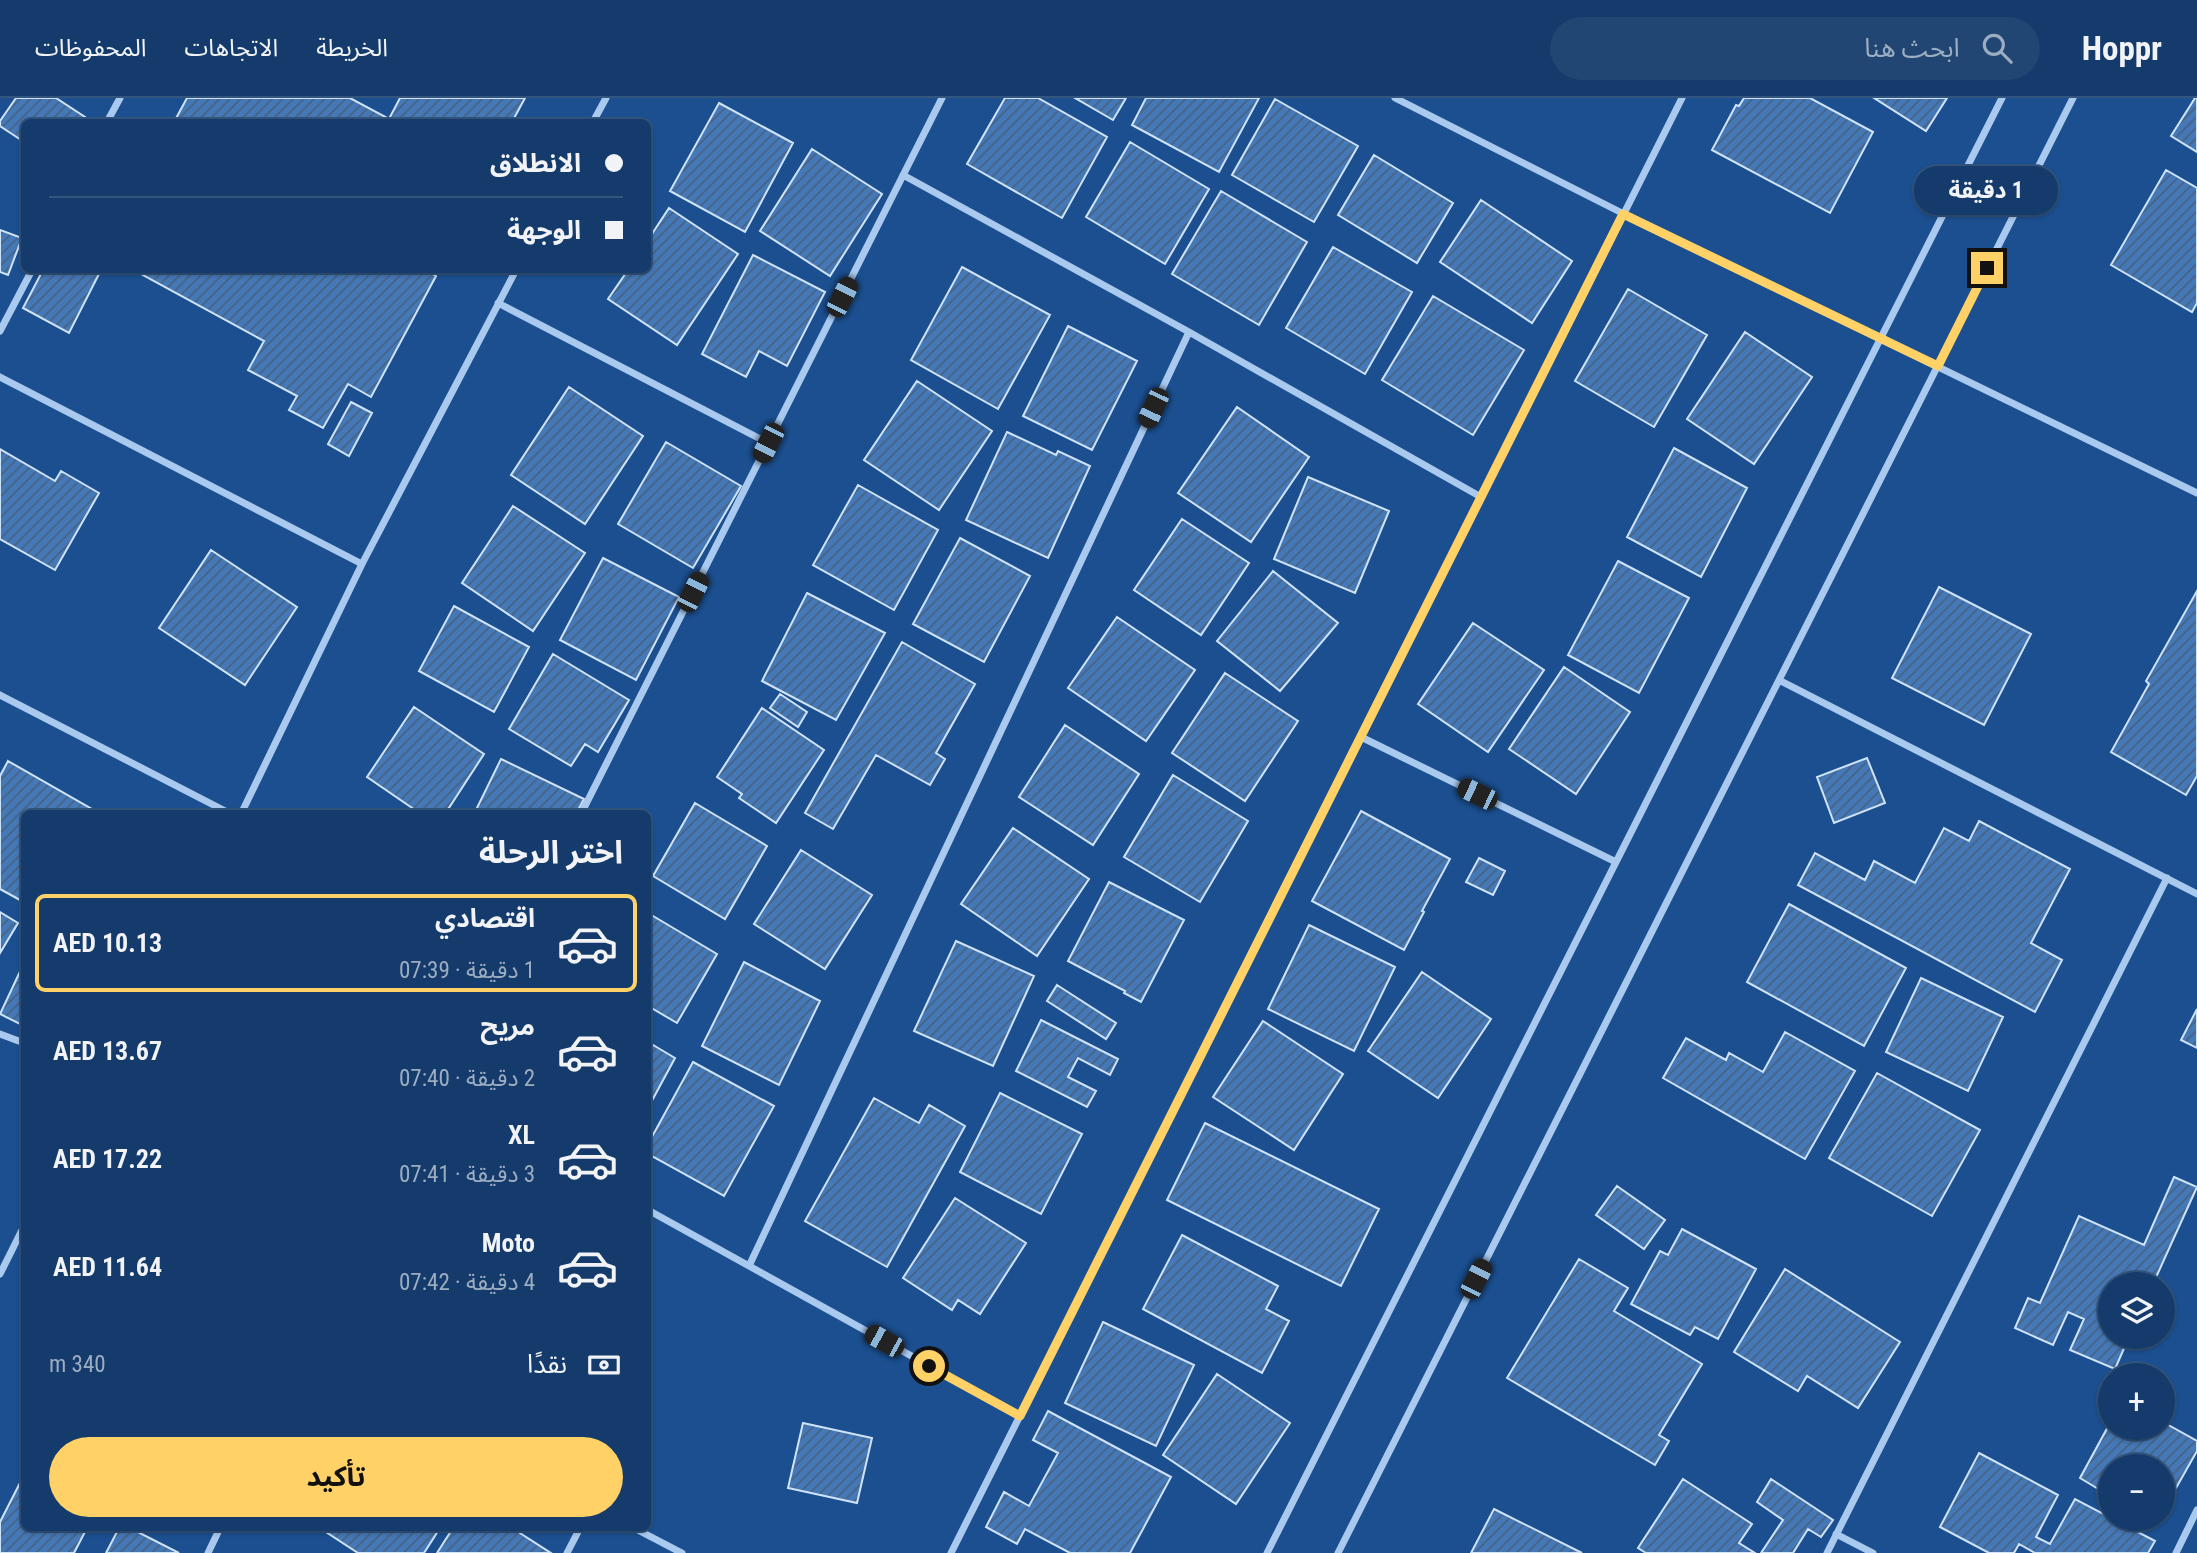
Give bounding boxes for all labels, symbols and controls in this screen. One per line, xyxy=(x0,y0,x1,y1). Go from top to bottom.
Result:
search box xyxy=(1550,17,2040,80)
icon: search xyxy=(1978,29,2016,67)
text: Hoppr xyxy=(2082,29,2162,68)
text: ابحث هنا xyxy=(1864,33,1960,63)
text: المحفوظات xyxy=(35,34,146,62)
text: الاتجاهات xyxy=(184,34,278,62)
text: الخريطة xyxy=(316,34,388,62)
text: الانطلاق xyxy=(490,148,581,178)
callout: 1 دقيقة xyxy=(1915,166,2059,216)
text: 1 دقيقة xyxy=(1949,177,2023,204)
text: الوجهة xyxy=(507,215,581,245)
route end xyxy=(1971,252,2003,284)
car xyxy=(824,274,861,320)
car xyxy=(1135,385,1172,431)
car xyxy=(750,420,787,466)
car xyxy=(675,569,712,615)
car xyxy=(1454,775,1501,813)
text: اختر الرحلة xyxy=(479,833,623,871)
text: اقتصادي xyxy=(435,903,535,933)
icon: car xyxy=(556,912,619,975)
text: AED 10.13 xyxy=(53,928,162,958)
text: 1 دقيقة · 07:39 xyxy=(399,957,535,984)
text: مريح xyxy=(480,1011,535,1041)
icon: car xyxy=(556,1020,619,1083)
text: AED 13.67 xyxy=(53,1036,162,1066)
text: 2 دقيقة · 07:40 xyxy=(399,1065,535,1092)
text: XL xyxy=(508,1120,535,1150)
icon: car xyxy=(556,1128,619,1191)
text: AED 17.22 xyxy=(53,1144,162,1174)
text: 3 دقيقة · 07:41 xyxy=(399,1161,535,1188)
text: Moto xyxy=(482,1228,535,1258)
icon: car xyxy=(556,1236,619,1299)
text: AED 11.64 xyxy=(53,1252,162,1282)
car xyxy=(1458,1256,1495,1302)
text: 4 دقيقة · 07:42 xyxy=(399,1269,535,1296)
map controls xyxy=(2098,1272,2175,1531)
button: layers xyxy=(2098,1272,2175,1349)
car xyxy=(861,1322,908,1360)
icon: cash xyxy=(585,1346,623,1384)
text: نقدًا xyxy=(527,1349,567,1379)
route start xyxy=(913,1350,945,1382)
text: 340 m xyxy=(49,1351,106,1378)
button: + xyxy=(2098,1363,2175,1440)
button: تأكيد xyxy=(49,1437,623,1517)
button: − xyxy=(2098,1454,2175,1531)

